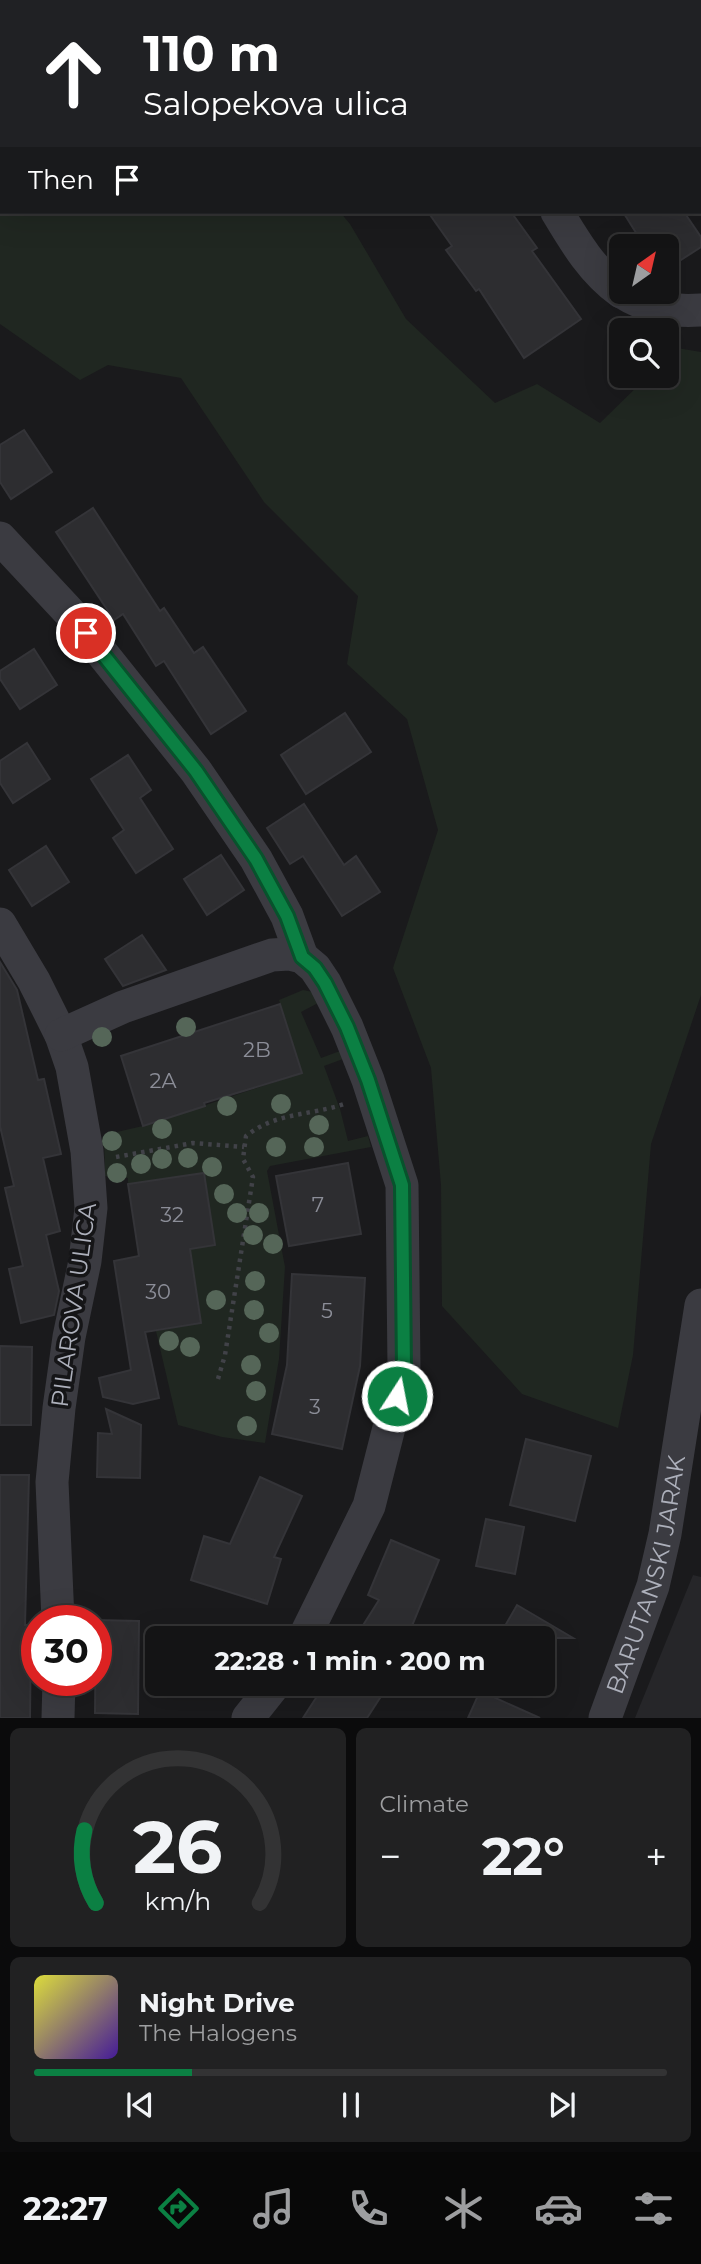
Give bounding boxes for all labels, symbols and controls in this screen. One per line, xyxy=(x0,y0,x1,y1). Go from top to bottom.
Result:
text: 110 m xyxy=(143,24,280,83)
icon: ahead xyxy=(28,28,119,119)
text: Salopekova ulica xyxy=(143,84,409,123)
icon: arrive xyxy=(108,161,146,199)
text: Then xyxy=(28,164,94,196)
north arrow xyxy=(609,234,679,304)
map controls xyxy=(609,234,679,388)
button: search xyxy=(609,318,679,388)
pin xyxy=(56,603,116,663)
icon: arrive xyxy=(67,614,105,652)
house number: 2B xyxy=(243,1037,271,1062)
house number: 2A xyxy=(150,1068,177,1093)
house number: 7 xyxy=(312,1192,324,1217)
street label: PILAROVA ULICA xyxy=(45,1200,102,1409)
house number: 32 xyxy=(160,1202,184,1227)
house number: 30 xyxy=(145,1279,171,1304)
house number: 5 xyxy=(321,1298,333,1323)
position arrow xyxy=(360,1359,434,1433)
house number: 3 xyxy=(309,1394,321,1419)
street label: BARUTANSKI JARAK xyxy=(600,1453,691,1698)
speed limit sign: 30 xyxy=(21,1605,112,1696)
text: 22:28 · 1 min · 200 m xyxy=(214,1645,486,1677)
text: Climate xyxy=(380,1790,469,1818)
text: 26 xyxy=(133,1804,222,1892)
text: 22° xyxy=(482,1825,565,1888)
text: − xyxy=(380,1833,401,1880)
text: + xyxy=(645,1833,667,1880)
text: km/h xyxy=(144,1886,211,1916)
text: Night Drive xyxy=(139,1987,295,2019)
text: The Halogens xyxy=(139,2019,297,2047)
icon: previous xyxy=(121,2086,159,2124)
icon: pause xyxy=(332,2086,370,2124)
icon: next xyxy=(543,2086,581,2124)
icon: directions xyxy=(154,2184,203,2233)
icon: music xyxy=(249,2184,298,2233)
icon: phone xyxy=(344,2184,393,2233)
icon: climate xyxy=(439,2184,488,2233)
icon: car xyxy=(534,2184,583,2233)
icon: filters xyxy=(629,2184,678,2233)
text: 22:27 xyxy=(23,2189,108,2228)

